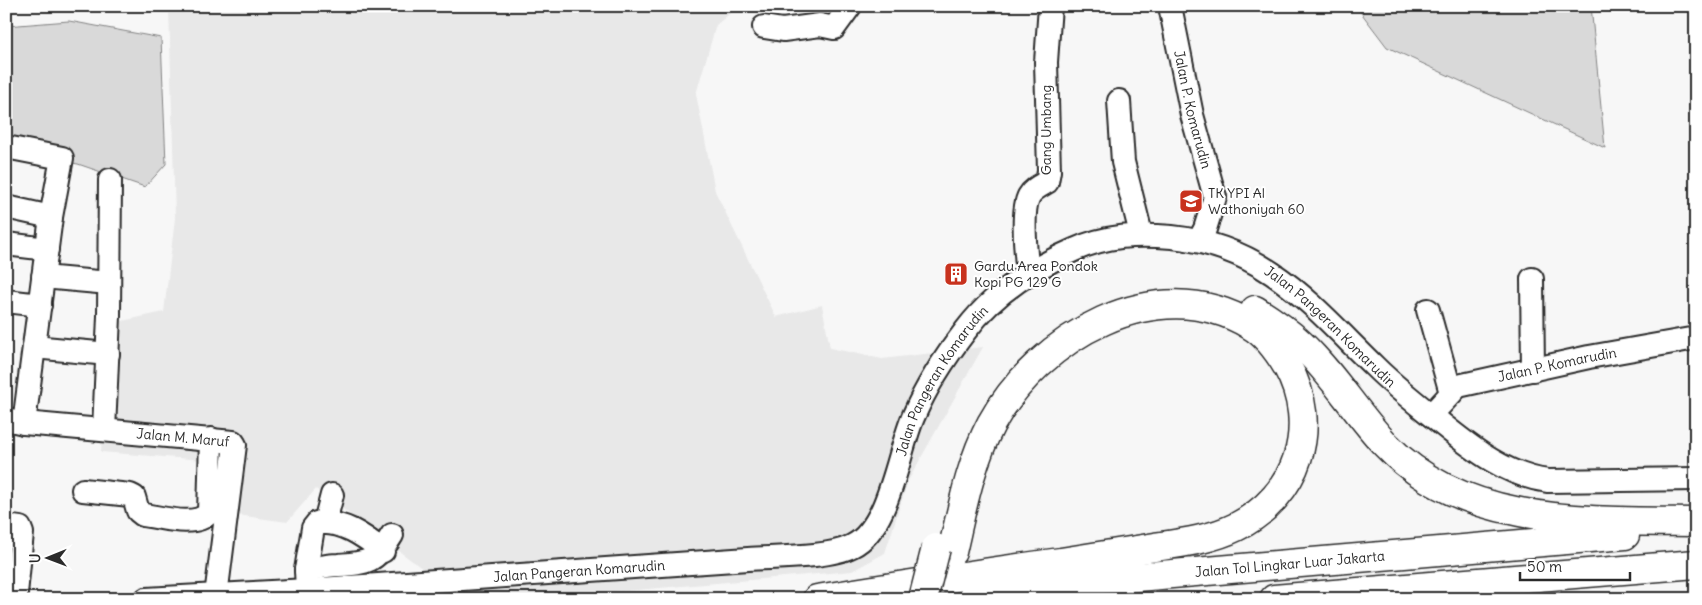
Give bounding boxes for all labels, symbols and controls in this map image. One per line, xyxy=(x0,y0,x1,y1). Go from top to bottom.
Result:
street label: Jalan P. Komarudin xyxy=(1170,49,1216,171)
street label: Gang Umbang xyxy=(1037,85,1055,175)
place label: TK YPI Al Wathoniyah 60 xyxy=(1208,184,1305,218)
school or university icon: TK YPI Al Wathoniyah 60 xyxy=(1178,188,1204,214)
place label: Gardu Area Pondok Kopi PG 129 G xyxy=(974,257,1098,291)
building icon: Gardu Area Pondok Kopi PG 129 G xyxy=(943,261,969,287)
street label: Jalan Pangeran Komarudin xyxy=(1261,262,1400,391)
street label: Jalan Pangeran Komarudin xyxy=(892,302,992,458)
street label: Jalan P. Komarudin xyxy=(1496,343,1618,386)
street label: Jalan M. Maruf xyxy=(136,424,230,451)
north arrow xyxy=(22,532,72,582)
street label: Jalan Tol Lingkar Luar Jakarta xyxy=(1194,547,1385,581)
scale bar xyxy=(1520,550,1630,582)
text: U xyxy=(26,553,44,563)
street label: Jalan Pangeran Komarudin xyxy=(493,556,666,586)
text: 50 m xyxy=(1527,557,1562,576)

